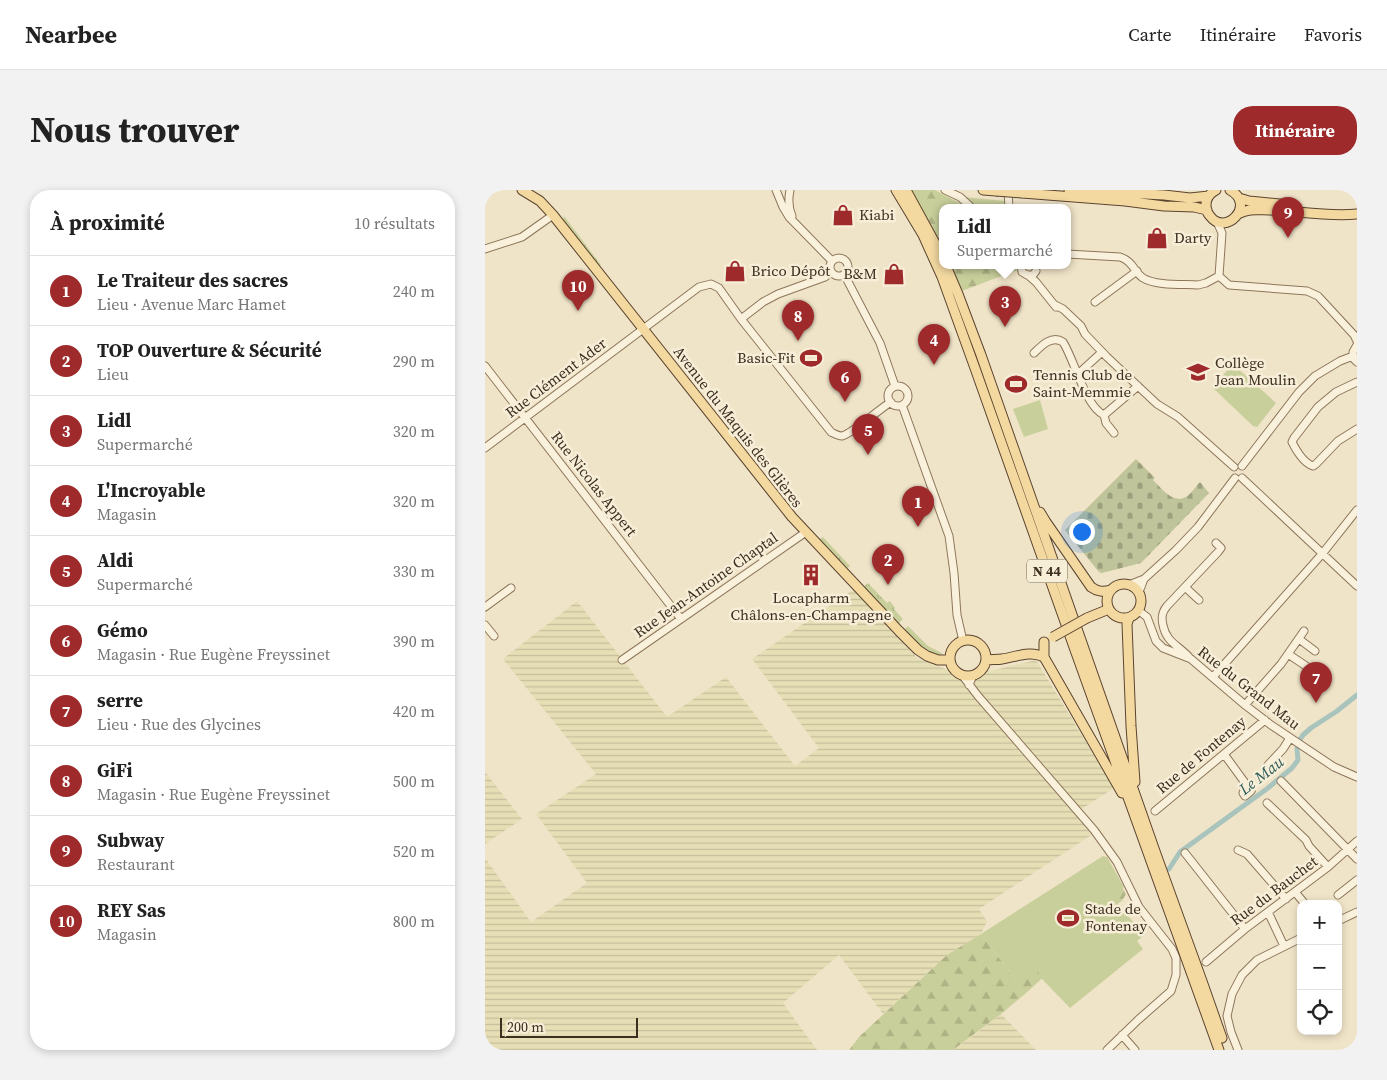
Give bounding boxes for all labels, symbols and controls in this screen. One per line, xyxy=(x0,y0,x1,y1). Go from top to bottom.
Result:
text: Nearbee xyxy=(25,18,117,51)
text: Carte xyxy=(1128,22,1172,47)
text: Itinéraire xyxy=(1200,22,1276,47)
text: Favoris xyxy=(1304,22,1362,47)
text: Nous trouver xyxy=(30,106,239,154)
button: Itinéraire xyxy=(1233,106,1357,155)
pin: 9 xyxy=(1272,197,1304,238)
shop icon: Kiabi xyxy=(830,202,856,228)
place label: Kiabi xyxy=(859,204,894,225)
popup xyxy=(939,204,1071,269)
text: À proximité xyxy=(50,208,165,237)
text: 10 résultats xyxy=(354,212,435,234)
text: Lidl xyxy=(957,213,991,239)
shop icon: Darty xyxy=(1144,225,1170,251)
place label: Darty xyxy=(1174,227,1212,248)
text: Supermarché xyxy=(957,239,1053,261)
shop icon: Brico Dépôt xyxy=(722,258,748,284)
place label: Brico Dépôt xyxy=(751,260,830,281)
shop icon: B&M xyxy=(881,261,907,287)
place label: B&M xyxy=(843,263,877,284)
text: Le Traiteur des sacres xyxy=(97,267,288,293)
pin: 10 xyxy=(562,270,594,311)
text: 1 xyxy=(62,280,70,302)
text: 240 m xyxy=(393,280,435,302)
pin: 3 xyxy=(989,286,1021,327)
text: Lieu · Avenue Marc Hamet xyxy=(97,293,286,315)
pin: 8 xyxy=(782,300,814,341)
pin: 4 xyxy=(918,324,950,365)
street label: Rue Clément Ader xyxy=(501,332,611,423)
text: TOP Ouverture & Sécurité xyxy=(97,337,322,363)
street label: Avenue du Maquis des Glières xyxy=(669,342,808,512)
sports icon: Basic-Fit xyxy=(798,345,824,371)
place label: Basic-Fit xyxy=(737,347,795,368)
text: 2 xyxy=(62,350,70,372)
text: 290 m xyxy=(393,350,435,372)
place label: Collège Jean Moulin xyxy=(1214,352,1296,390)
school or university icon: Collège Jean Moulin xyxy=(1185,359,1211,385)
pin: 6 xyxy=(829,361,861,402)
text: Lieu xyxy=(97,363,129,385)
place label: Tennis Club de Saint-Memmie xyxy=(1033,364,1133,402)
sports icon: Tennis Club de Saint-Memmie xyxy=(1003,371,1029,397)
text: Lidl xyxy=(97,407,131,433)
pin: 5 xyxy=(852,414,884,455)
text: 3 xyxy=(62,420,70,442)
text: 320 m xyxy=(393,420,435,442)
street label: Rue Nicolas Appert xyxy=(547,427,642,541)
text: Supermarché xyxy=(97,433,193,455)
text: L'Incroyable xyxy=(97,477,205,503)
pin: 1 xyxy=(902,486,934,527)
text: 4 xyxy=(62,490,70,512)
text: 320 m xyxy=(393,490,435,512)
text: Magasin xyxy=(97,503,157,525)
your location xyxy=(1069,519,1095,545)
street label: Rue Jean-Antoine Chaptal xyxy=(630,527,782,642)
pin: 2 xyxy=(872,544,904,585)
text: Aldi xyxy=(97,547,133,573)
text: 5 xyxy=(62,560,70,582)
text: 330 m xyxy=(393,560,435,582)
road number: N 44 xyxy=(1027,560,1067,582)
building icon: Locapharm Châlons-en-Champagne xyxy=(798,562,824,588)
text: Supermarché xyxy=(97,573,193,595)
place label: Locapharm Châlons-en-Champagne xyxy=(731,587,892,625)
text: Gémo xyxy=(97,617,148,643)
text: 6 xyxy=(62,630,70,652)
text: 390 m xyxy=(393,630,435,652)
street label: Rue du Grand Mau xyxy=(1194,641,1305,734)
text: Magasin · Rue Eugène Freyssinet xyxy=(97,643,330,665)
pin: 7 xyxy=(1300,662,1332,703)
text: serre xyxy=(97,687,143,713)
text: 7 xyxy=(62,700,70,722)
text: 420 m xyxy=(393,700,435,722)
street label: Rue de Fontenay xyxy=(1151,711,1250,798)
text: Lieu · Rue des Glycines xyxy=(97,713,261,735)
water label: Le Mau xyxy=(1233,750,1289,800)
text: GiFi xyxy=(97,757,132,783)
text: 8 xyxy=(62,770,70,792)
text: 500 m xyxy=(393,770,435,792)
text: Magasin · Rue Eugène Freyssinet xyxy=(97,783,330,805)
text: Subway xyxy=(97,827,165,853)
text: 9 xyxy=(62,840,70,862)
text: 520 m xyxy=(393,840,435,862)
street label: Rue du Bauchet xyxy=(1226,851,1322,930)
text: Restaurant xyxy=(97,853,175,875)
text: REY Sas xyxy=(97,897,166,923)
place label: Stade de Fontenay xyxy=(1085,898,1147,936)
map controls xyxy=(1297,900,1342,1035)
button: + xyxy=(1297,900,1342,945)
sports icon: Stade de Fontenay xyxy=(1055,905,1081,931)
text: 10 xyxy=(57,910,75,932)
text: 800 m xyxy=(393,910,435,932)
text: Magasin xyxy=(97,923,157,945)
button: − xyxy=(1297,945,1342,990)
button: locate xyxy=(1297,990,1342,1035)
scale bar xyxy=(500,1015,637,1038)
text: 200 m xyxy=(507,1017,544,1037)

